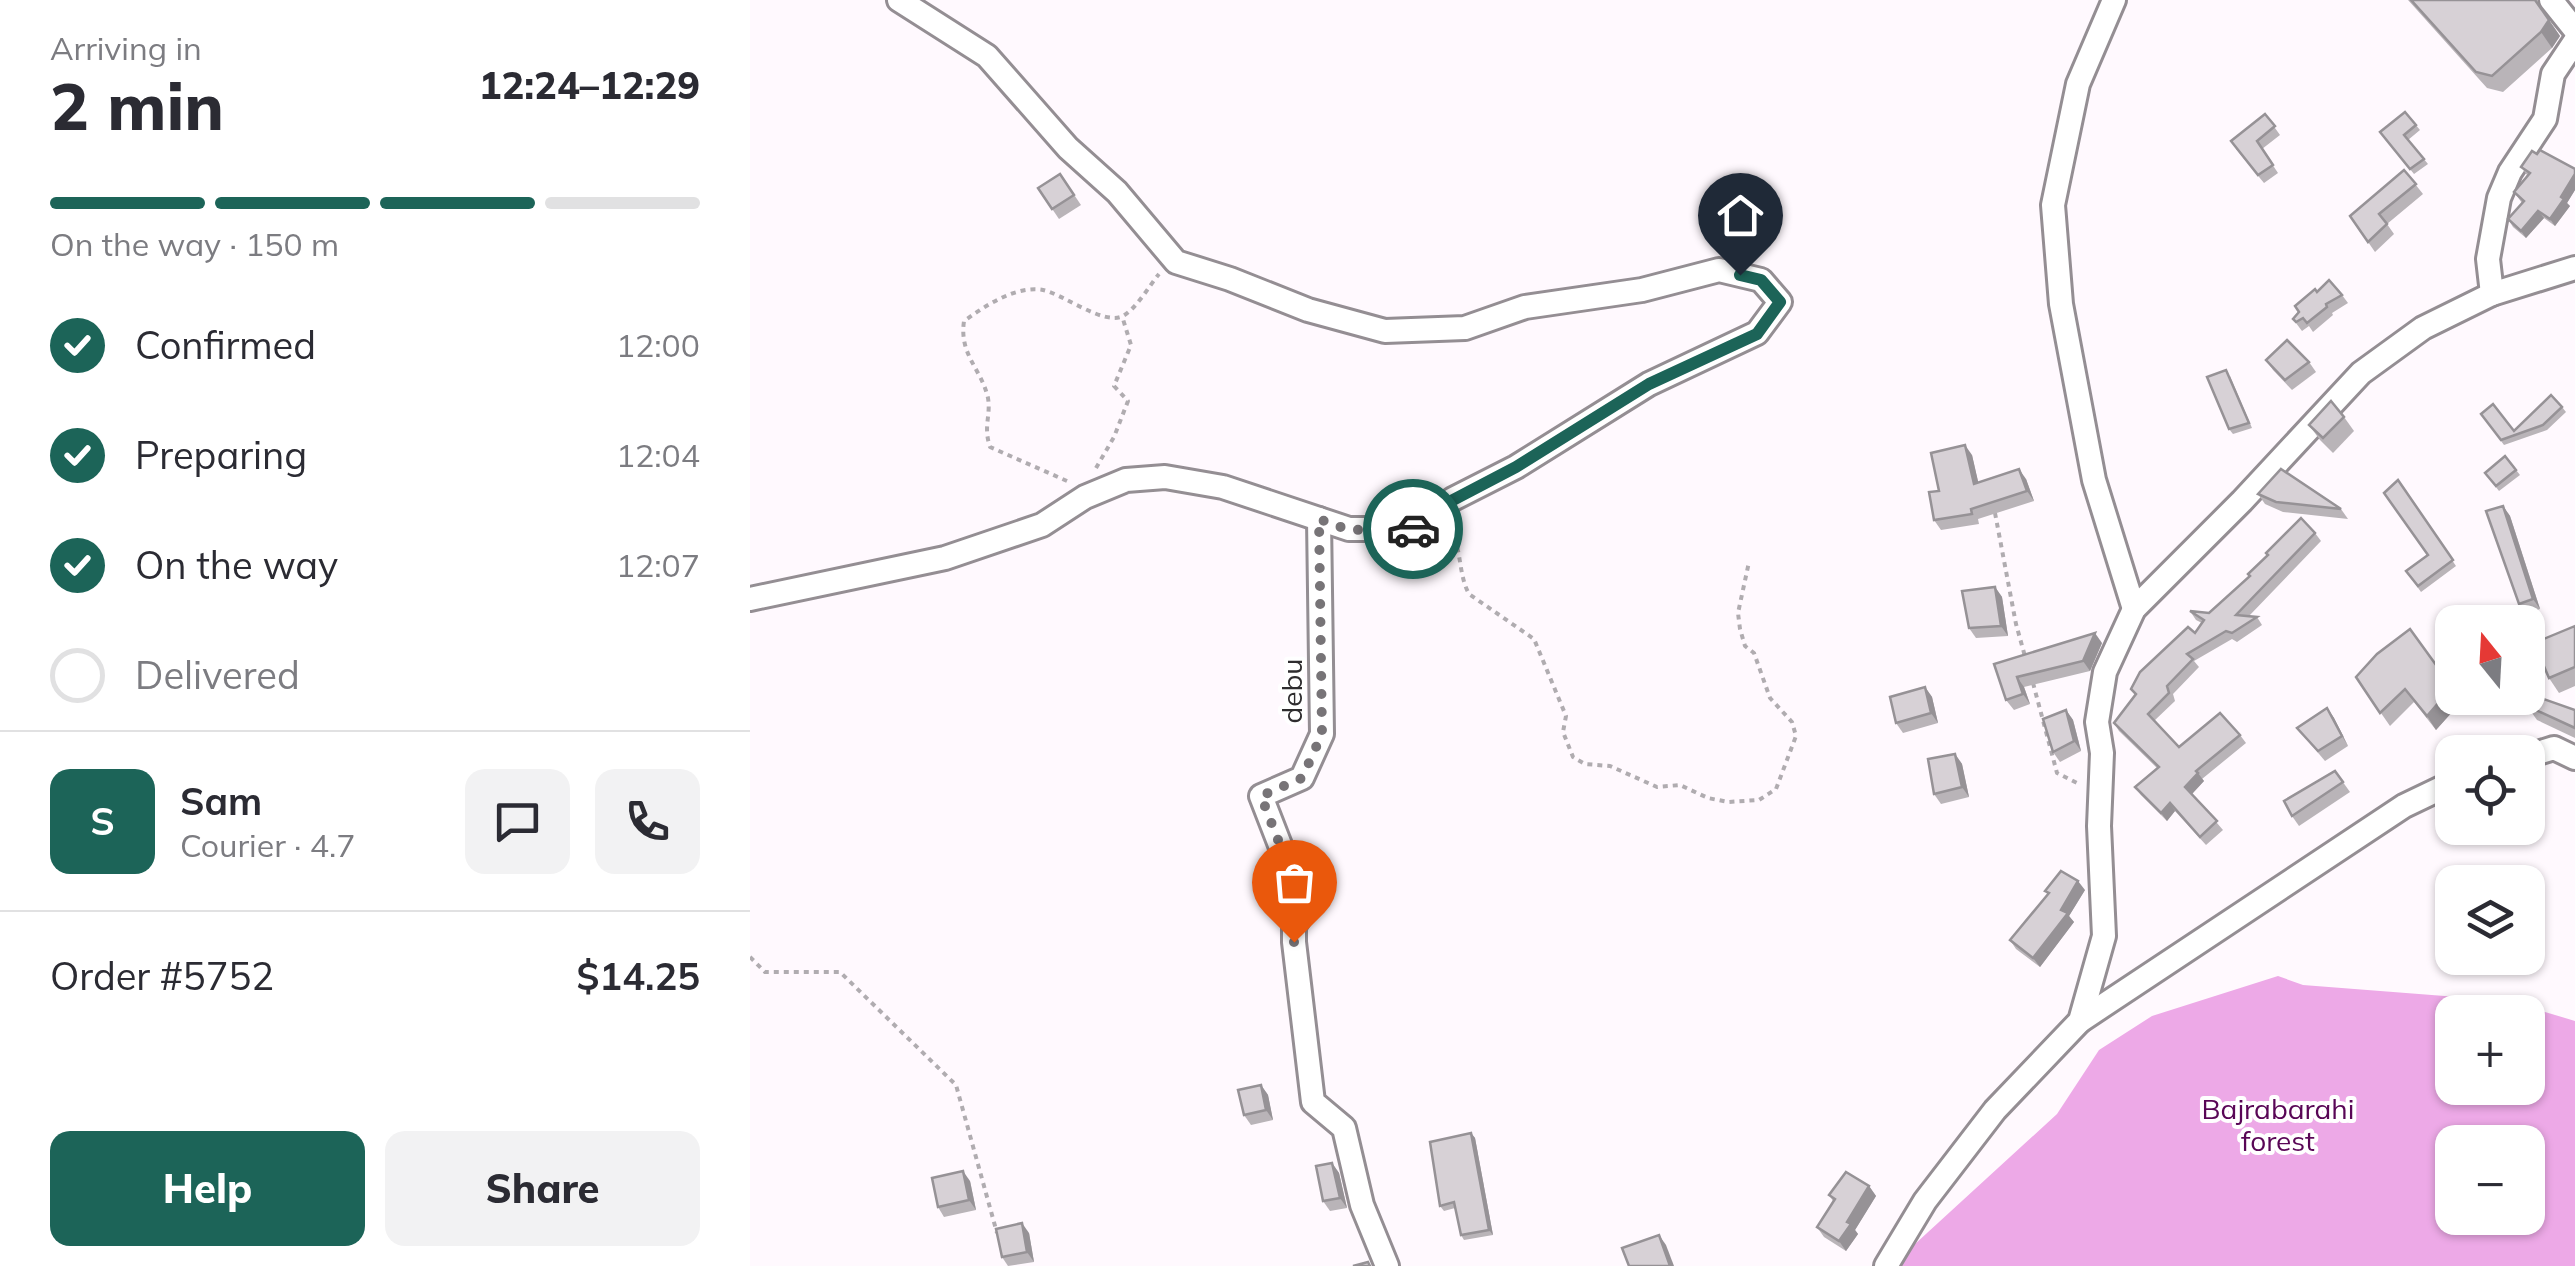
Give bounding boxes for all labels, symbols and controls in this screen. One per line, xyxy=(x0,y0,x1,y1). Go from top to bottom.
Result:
text: Arriving in xyxy=(50,28,202,68)
text: 12:24–12:29 xyxy=(479,61,700,109)
text: 2 min xyxy=(50,65,224,146)
pin xyxy=(1698,173,1783,276)
icon: home xyxy=(1713,188,1768,243)
text: On the way · 150 m xyxy=(50,224,339,264)
icon: check xyxy=(50,318,105,373)
text: Confirmed xyxy=(135,321,316,369)
text: 12:00 xyxy=(616,325,700,365)
icon: check xyxy=(50,428,105,483)
text: Preparing xyxy=(135,431,307,479)
text: 12:04 xyxy=(616,435,700,475)
courier xyxy=(1363,479,1463,579)
icon: car xyxy=(1386,502,1441,557)
icon: check xyxy=(50,538,105,593)
text: On the way xyxy=(135,541,338,589)
text: 12:07 xyxy=(616,545,700,585)
north arrow xyxy=(2435,605,2545,715)
map controls xyxy=(2435,605,2545,1235)
text: Delivered xyxy=(135,651,300,699)
street label: debu xyxy=(1274,659,1309,724)
button: locate xyxy=(2435,735,2545,845)
button: chat xyxy=(465,769,570,874)
button: phone xyxy=(595,769,700,874)
text: Sam xyxy=(180,777,262,825)
text: S xyxy=(90,797,115,845)
text: Courier · 4.7 xyxy=(180,825,356,865)
pin xyxy=(1252,840,1337,943)
icon: bag xyxy=(1267,855,1322,910)
button: layers xyxy=(2435,865,2545,975)
text: Order #5752 xyxy=(50,952,274,1000)
text: $14.25 xyxy=(577,952,700,1000)
button: + xyxy=(2435,995,2545,1105)
park label: Bajrabarahi forest xyxy=(2202,1091,2354,1158)
button: − xyxy=(2435,1125,2545,1235)
button: Help xyxy=(50,1131,365,1246)
button: Share xyxy=(385,1131,700,1246)

